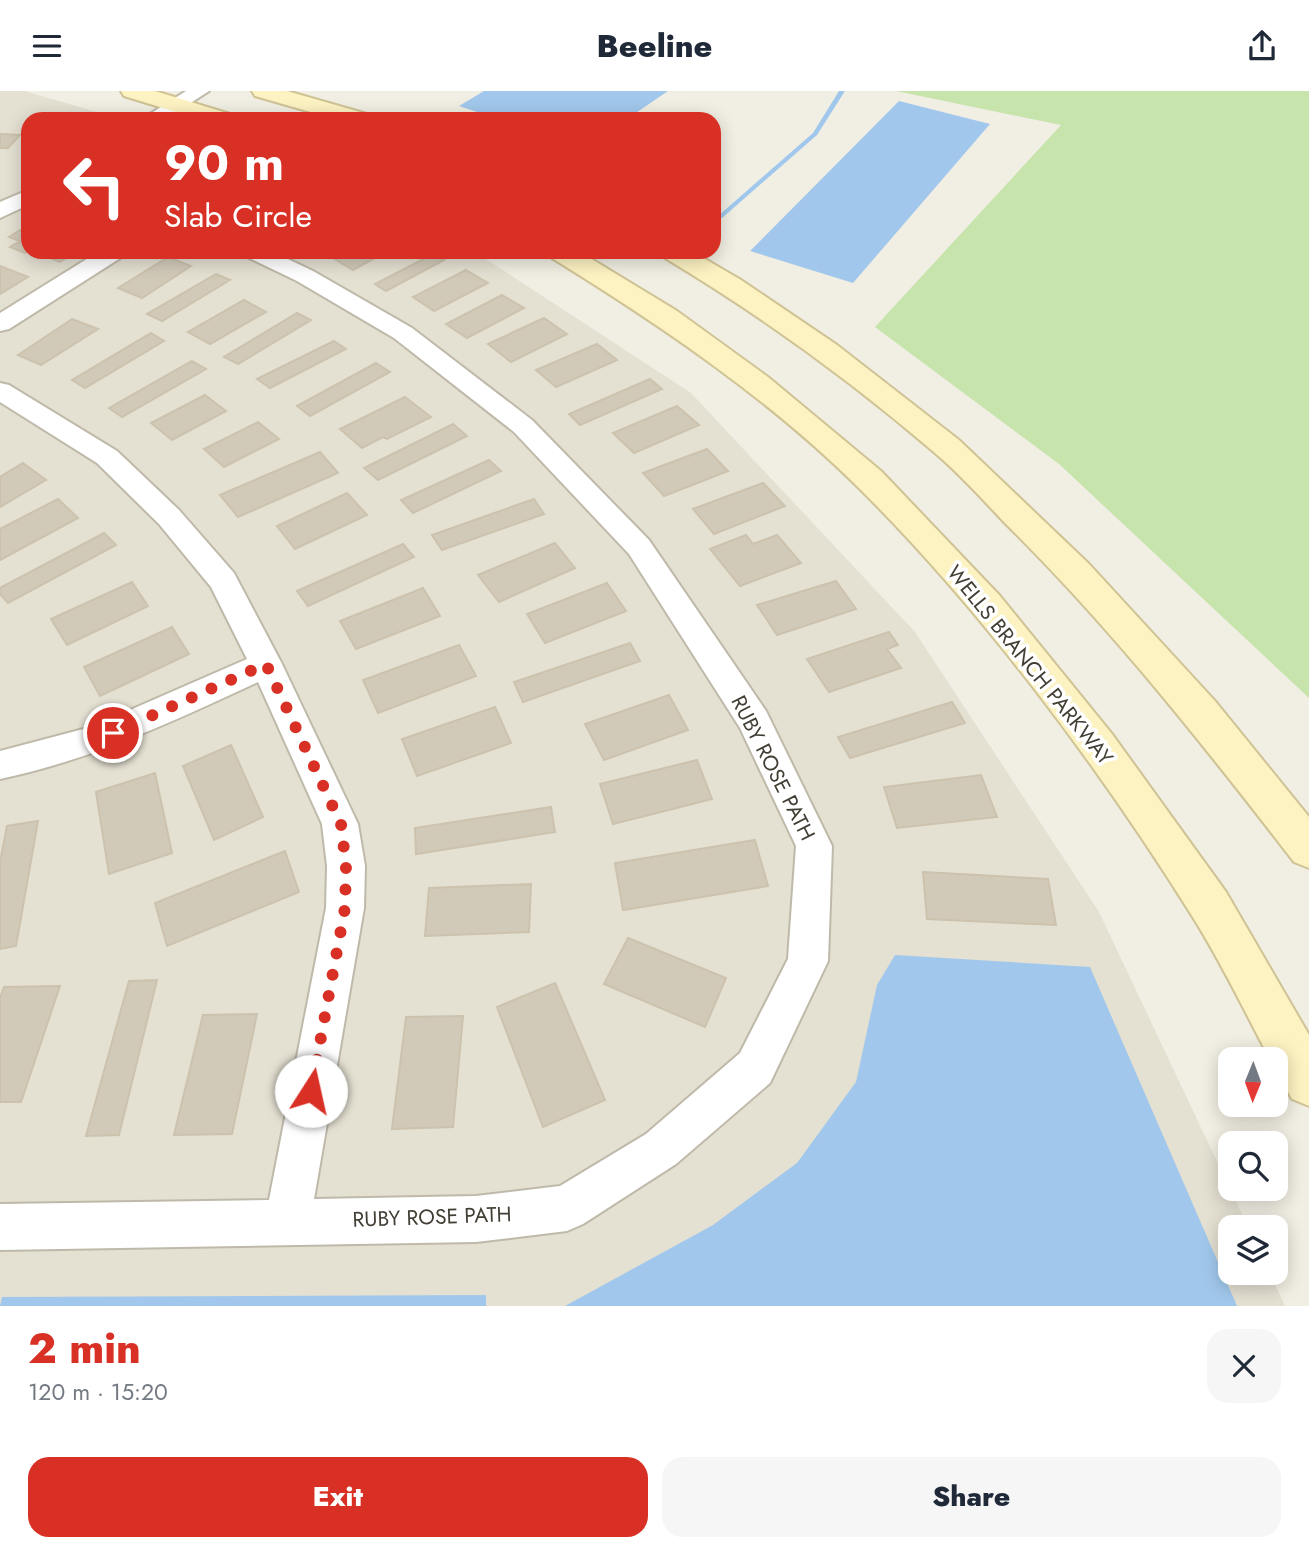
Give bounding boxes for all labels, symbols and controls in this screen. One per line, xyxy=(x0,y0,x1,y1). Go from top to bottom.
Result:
text: Beeline xyxy=(597,23,712,69)
icon: menu xyxy=(28,27,66,65)
icon: share xyxy=(1243,27,1281,65)
text: 90 m xyxy=(164,128,284,198)
icon: left xyxy=(49,140,140,231)
text: Slab Circle xyxy=(164,193,312,239)
street label: WELLS BRANCH PARKWAY xyxy=(940,559,1120,772)
street label: RUBY ROSE PATH xyxy=(724,690,822,846)
pin xyxy=(83,703,143,763)
icon: arrive xyxy=(94,714,132,752)
north arrow xyxy=(1218,1047,1288,1117)
map controls xyxy=(1218,1047,1288,1285)
position arrow xyxy=(274,1054,348,1128)
button: search xyxy=(1218,1131,1288,1201)
street label: RUBY ROSE PATH xyxy=(352,1199,512,1235)
button: layers xyxy=(1218,1215,1288,1285)
text: 2 min xyxy=(28,1318,141,1379)
button: close xyxy=(1207,1329,1281,1403)
text: 120 m · 15:20 xyxy=(28,1375,168,1409)
button: Exit xyxy=(28,1457,648,1537)
button: Share xyxy=(662,1457,1281,1537)

